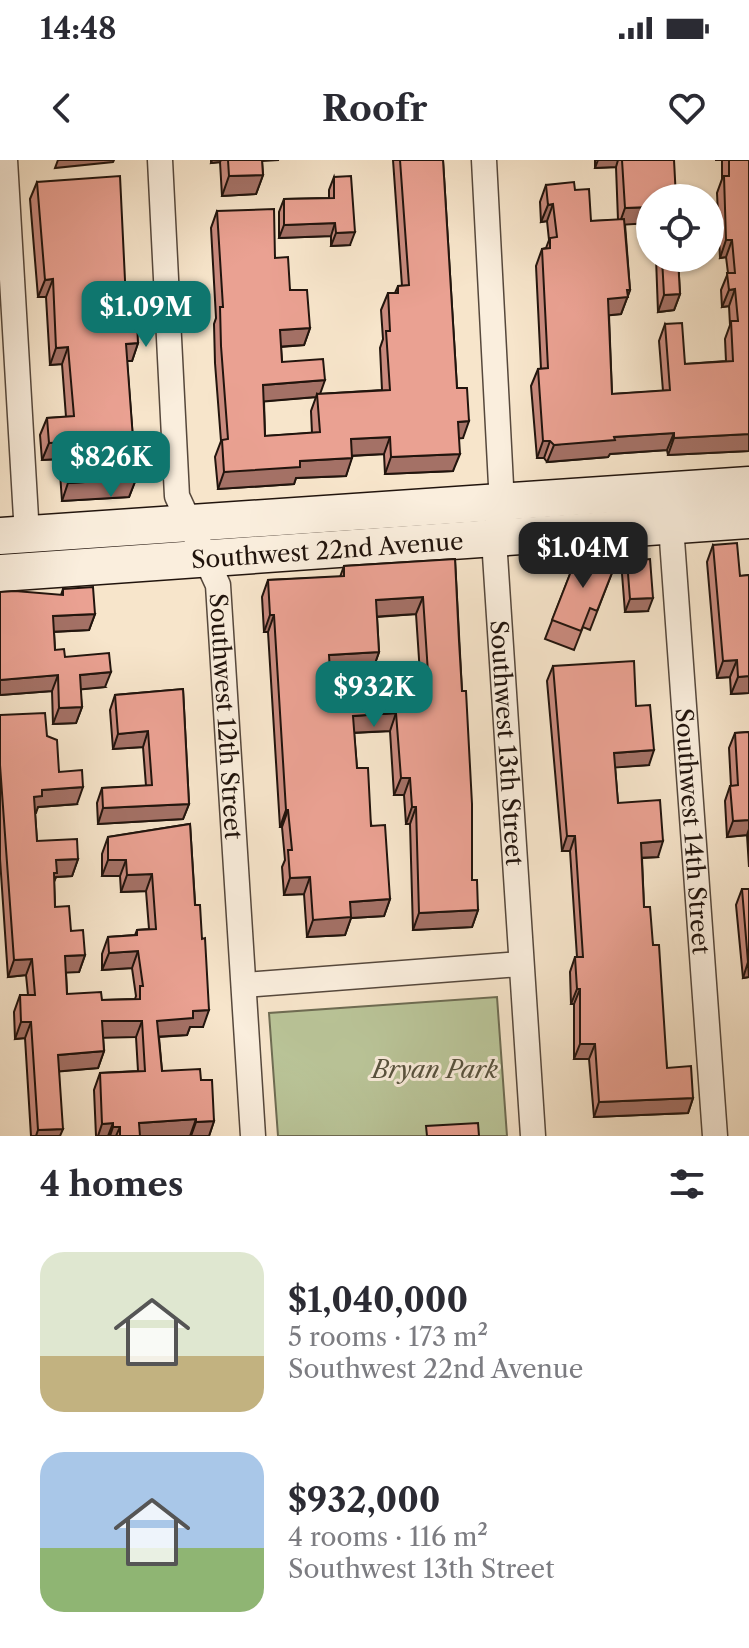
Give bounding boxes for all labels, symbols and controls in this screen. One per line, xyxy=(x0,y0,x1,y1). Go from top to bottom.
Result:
text: 14:48 xyxy=(40,10,116,47)
icon: back xyxy=(40,86,84,130)
text: Roofr xyxy=(322,86,427,130)
icon: heart xyxy=(665,86,709,130)
map controls xyxy=(636,184,724,272)
button: locate xyxy=(636,184,724,272)
pin: $1.09M xyxy=(81,281,211,349)
text: $1.09M xyxy=(100,291,192,323)
pin: $826K xyxy=(55,431,167,499)
text: $826K xyxy=(70,441,152,473)
pin: $1.04M xyxy=(518,522,648,590)
street label: Southwest 22nd Avenue xyxy=(190,526,464,574)
text: $1.04M xyxy=(537,532,629,564)
street label: Southwest 12th Street xyxy=(204,592,249,841)
street label: Southwest 13th Street xyxy=(485,619,530,867)
pin: $932K xyxy=(318,661,430,729)
text: $932K xyxy=(334,671,414,703)
street label: Southwest 14th Street xyxy=(670,707,716,956)
park label: Bryan Park xyxy=(370,1055,499,1084)
icon: filters xyxy=(665,1162,709,1206)
text: 4 homes xyxy=(40,1163,184,1205)
text: $1,040,000 xyxy=(288,1279,468,1321)
icon: home xyxy=(104,1284,200,1380)
text: 5 rooms · 173 m² xyxy=(288,1321,488,1353)
text: Southwest 22nd Avenue xyxy=(288,1353,583,1385)
text: $932,000 xyxy=(288,1479,440,1521)
icon: home xyxy=(104,1484,200,1580)
text: 4 rooms · 116 m² xyxy=(288,1521,488,1553)
text: Southwest 13th Street xyxy=(288,1553,554,1585)

